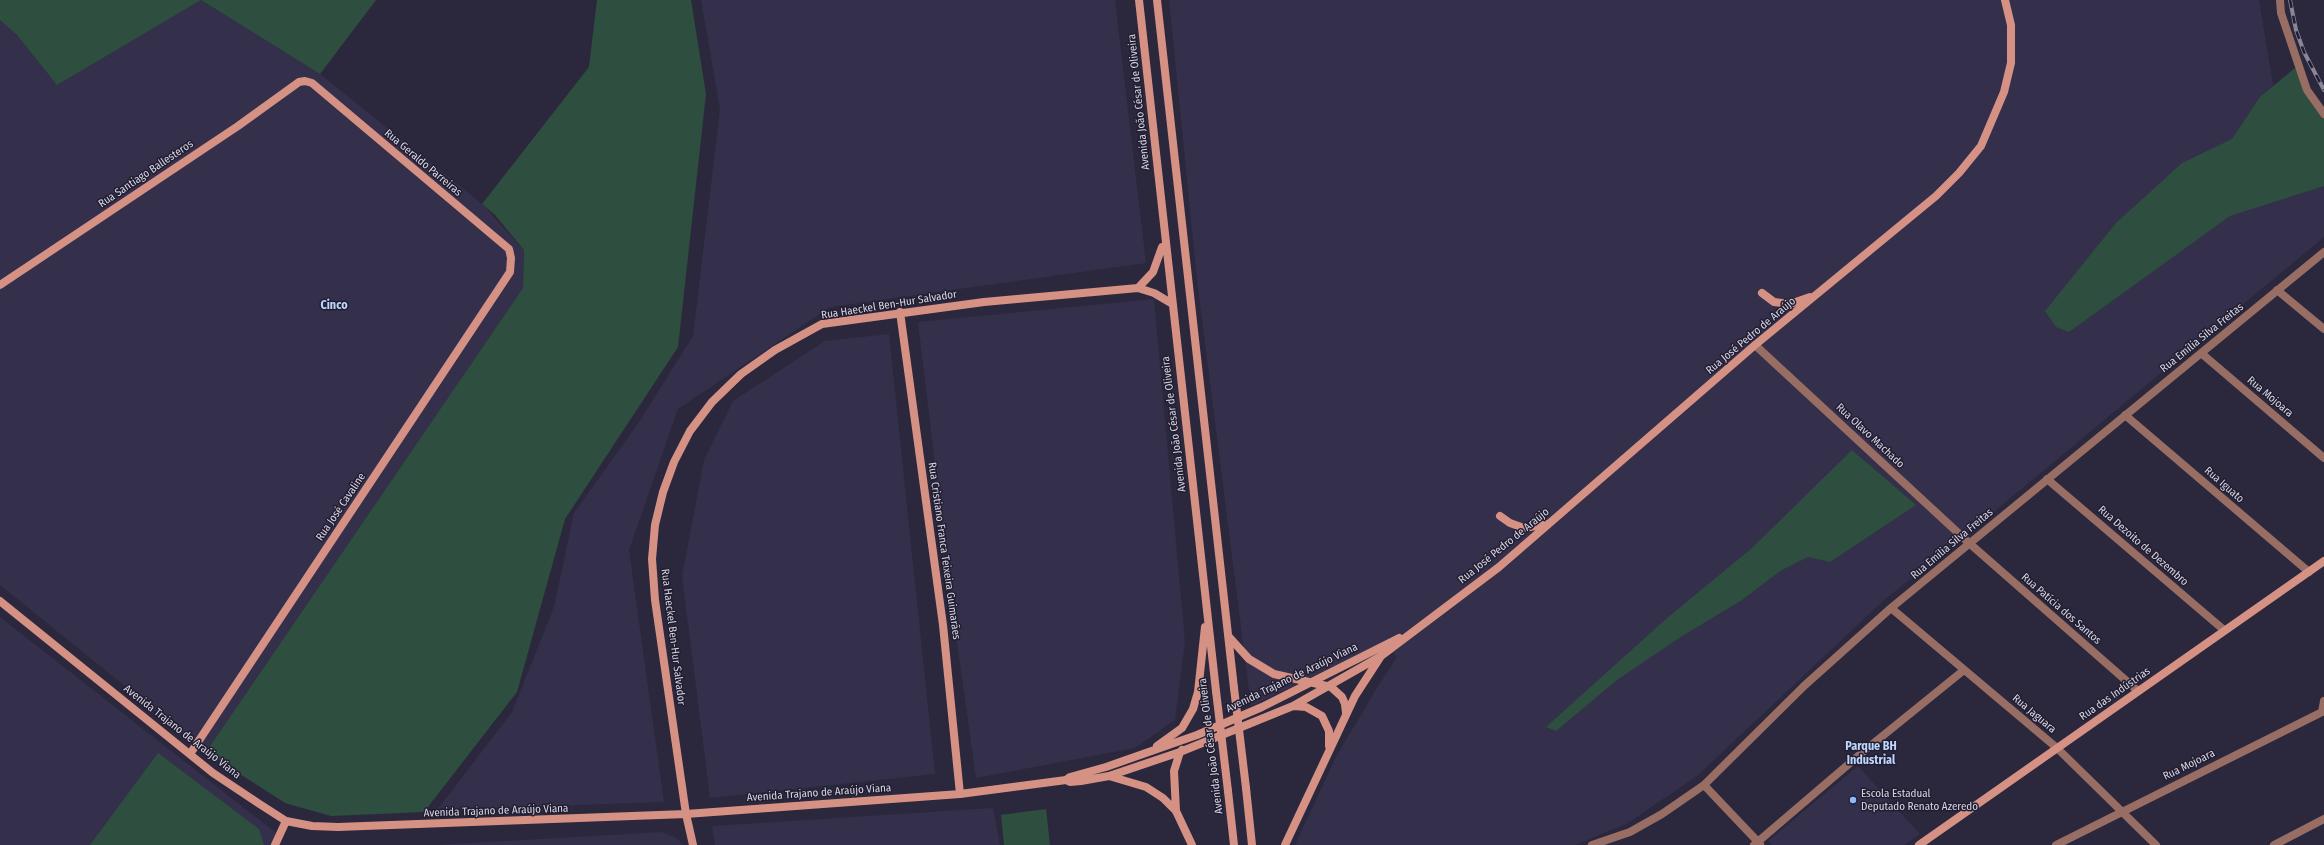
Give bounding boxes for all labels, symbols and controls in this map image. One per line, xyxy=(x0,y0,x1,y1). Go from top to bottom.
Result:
street label: Avenida João César de Oliveira xyxy=(1125,33,1153,171)
street label: Rua Geraldo Parreiras xyxy=(382,127,464,199)
street label: Rua Santiago Ballesteros xyxy=(96,137,196,211)
street label: Rua Haeckel Ben-Hur Salvador xyxy=(820,288,958,322)
street label: Rua José Pedro de Araújo xyxy=(1704,295,1798,377)
district label: Cinco xyxy=(320,299,348,313)
street label: Rua Emília Silva Freitas xyxy=(2158,300,2246,376)
street label: Avenida João César de Oliveira xyxy=(1159,355,1189,493)
street label: Rua Mojoara xyxy=(2244,374,2296,420)
street label: Rua Olavo Machado xyxy=(1833,401,1907,471)
street label: Rua Cristiano Franca Teixeira Guimarães xyxy=(925,462,963,640)
street label: Rua Iguato xyxy=(2202,464,2246,506)
street label: Rua José Cavaline xyxy=(313,471,369,543)
street label: Rua Dezoito de Dezembro xyxy=(2095,503,2191,589)
street label: Rua José Pedro de Araújo xyxy=(1456,505,1552,587)
street label: Rua Emília Silva Freitas xyxy=(1908,506,1996,582)
street label: Rua Haeckel Ben-Hur Salvador xyxy=(658,568,688,706)
street label: Rua Patícia dos Santos xyxy=(2018,571,2104,647)
street label: Avenida Trajano de Araújo Viana xyxy=(1224,640,1360,716)
street label: Rua das Indústrias xyxy=(2077,665,2153,723)
street label: Avenida João César de Oliveira xyxy=(1196,677,1226,815)
street label: Avenida Trajano de Araújo Viana xyxy=(121,682,243,782)
street label: Rua Jaguara xyxy=(2009,692,2059,736)
district label: Parque BH Industrial xyxy=(1845,740,1897,768)
street label: Rua Mojoara xyxy=(2161,747,2217,783)
street label: Avenida Trajano de Araújo Viana xyxy=(746,781,892,805)
place label: Escola Estadual Deputado Renato Azeredo xyxy=(1861,787,1978,813)
marker: Escola Estadual Deputado Renato Azeredo xyxy=(1848,795,1858,805)
street label: Avenida Trajano de Araújo Viana xyxy=(423,802,569,820)

